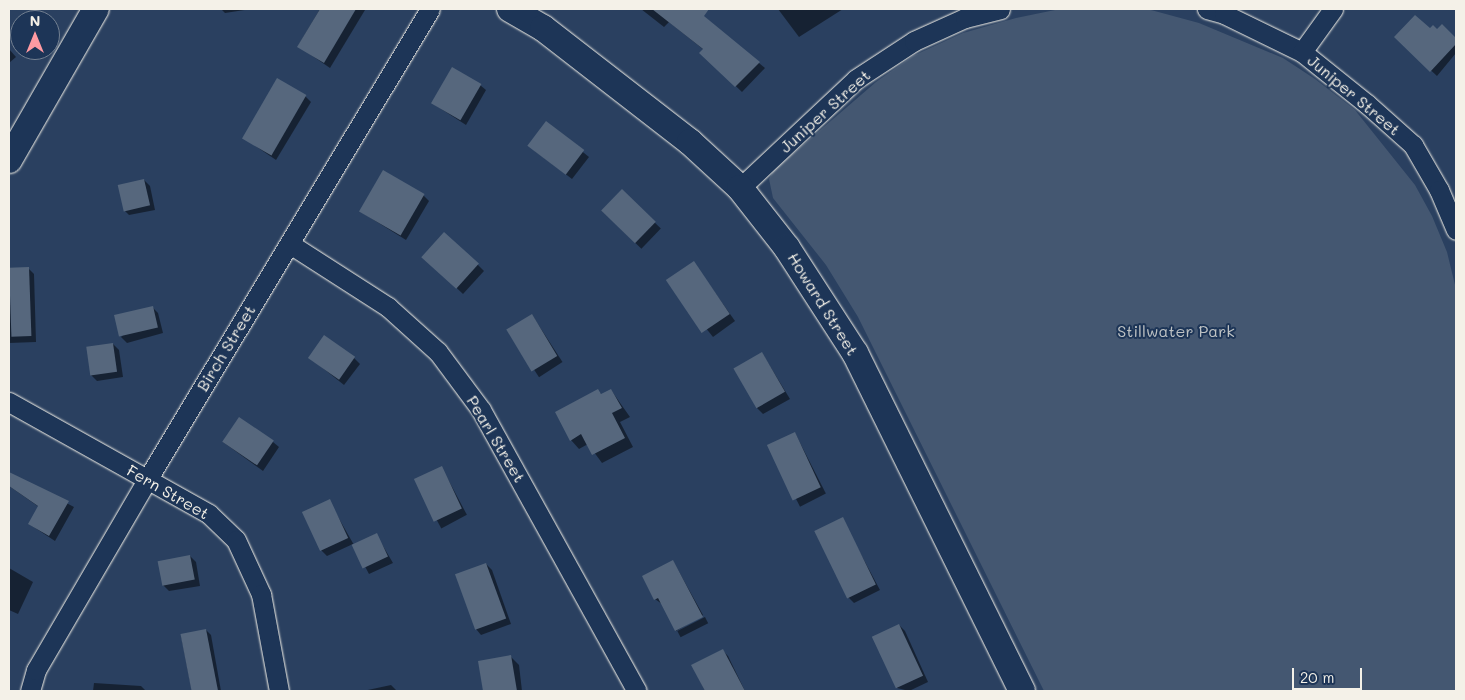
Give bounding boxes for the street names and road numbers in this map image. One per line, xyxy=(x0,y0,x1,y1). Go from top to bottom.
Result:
street label: Juniper Street xyxy=(1304,51,1404,139)
street label: Juniper Street xyxy=(776,65,874,157)
street label: Howard Street xyxy=(784,249,862,359)
street label: Birch Street xyxy=(193,301,259,395)
street label: Pearl Street xyxy=(463,392,529,486)
street label: Fern Street xyxy=(123,461,213,523)

